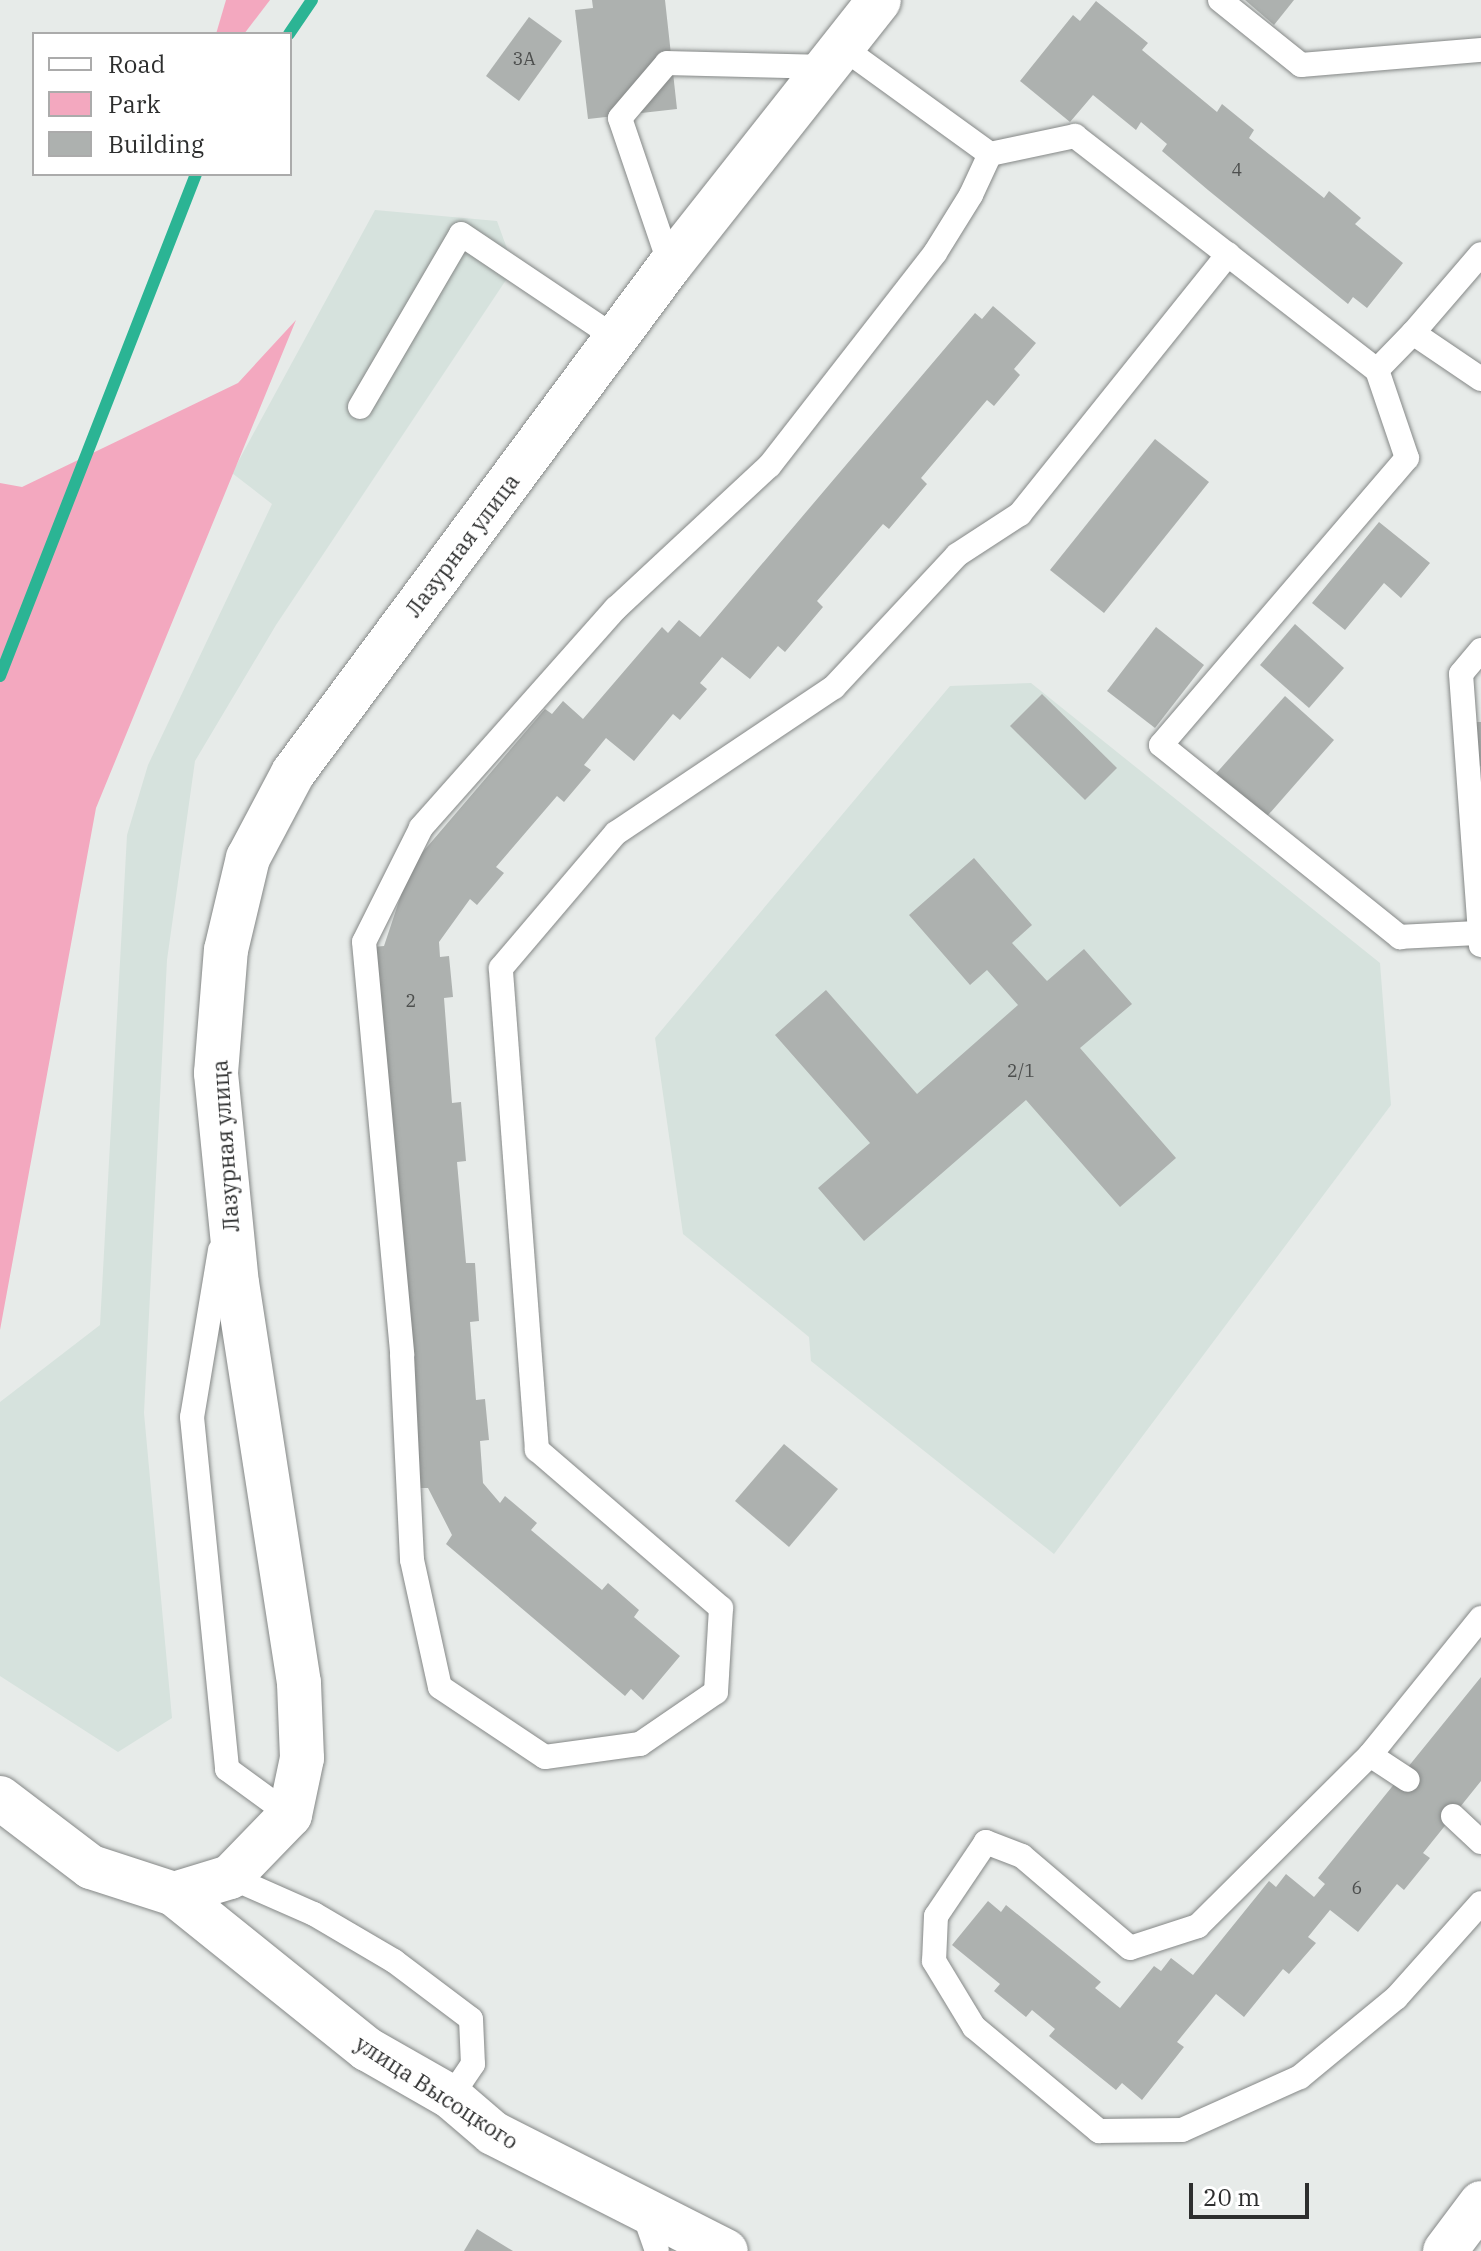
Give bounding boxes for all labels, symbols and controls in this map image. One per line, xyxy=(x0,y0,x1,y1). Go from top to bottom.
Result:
legend xyxy=(32,32,292,176)
text: Road xyxy=(108,48,165,80)
house number: 3А xyxy=(512,48,536,70)
text: Park xyxy=(108,88,160,120)
text: Building xyxy=(108,128,204,160)
house number: 4 xyxy=(1232,159,1242,181)
street label: Лазурная улица xyxy=(400,468,524,622)
house number: 2 xyxy=(406,990,416,1012)
street label: Лазурная улица xyxy=(206,1059,244,1233)
house number: 2/1 xyxy=(1007,1060,1035,1082)
house number: 6 xyxy=(1352,1877,1362,1899)
street label: улица Высоцкого xyxy=(351,2029,523,2155)
scale bar xyxy=(1193,2167,1313,2217)
text: 20 m xyxy=(1203,2181,1260,2213)

